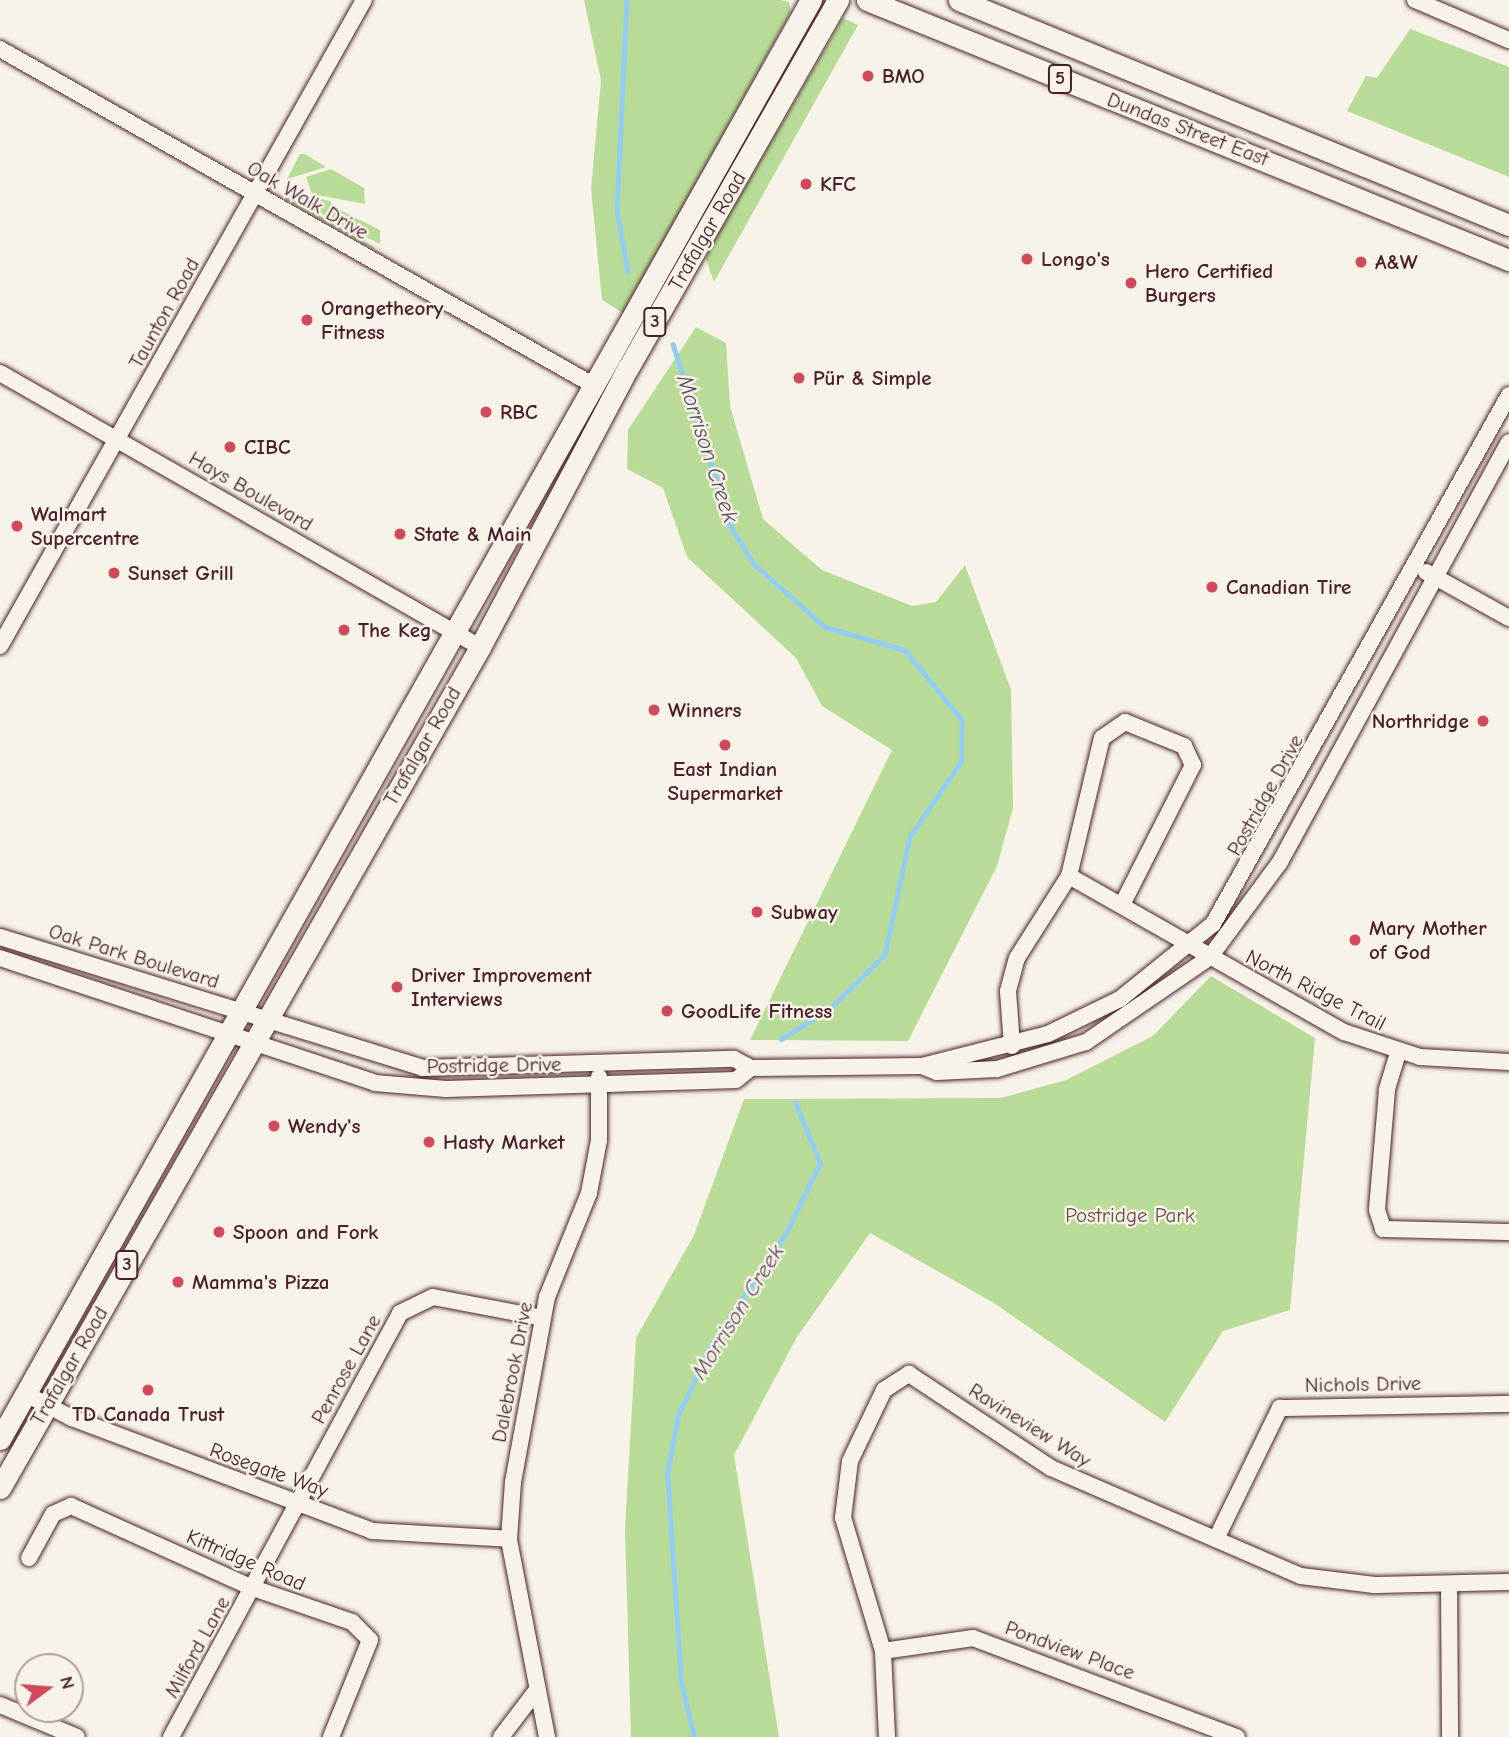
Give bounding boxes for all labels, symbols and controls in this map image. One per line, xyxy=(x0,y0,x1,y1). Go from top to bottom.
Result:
place label: BMO xyxy=(882,63,925,89)
road number: 5 xyxy=(1048,64,1072,94)
marker: BMO xyxy=(860,68,876,84)
street label: Dundas Street East xyxy=(1104,87,1272,171)
street label: Oak Walk Drive xyxy=(243,155,373,245)
street label: Trafalgar Road xyxy=(663,167,751,295)
place label: KFC xyxy=(820,171,856,197)
marker: KFC xyxy=(798,176,814,192)
place label: Longo's xyxy=(1041,246,1110,272)
place label: A&W xyxy=(1375,249,1418,275)
marker: Longo's xyxy=(1019,251,1035,267)
street label: Taunton Road xyxy=(123,253,205,373)
marker: A&W xyxy=(1353,254,1369,270)
place label: Hero Certified Burgers xyxy=(1145,258,1273,308)
marker: Hero Certified Burgers xyxy=(1123,275,1139,291)
place label: Orangetheory Fitness xyxy=(321,295,443,345)
road number: 3 xyxy=(643,306,667,338)
marker: Orangetheory Fitness xyxy=(299,312,315,328)
place label: Pür & Simple xyxy=(813,365,932,391)
marker: Pür & Simple xyxy=(791,370,807,386)
water label: Morrison Creek xyxy=(670,372,744,526)
place label: RBC xyxy=(500,399,538,425)
marker: RBC xyxy=(478,404,494,420)
place label: CIBC xyxy=(244,434,291,460)
marker: CIBC xyxy=(222,439,238,455)
street label: Hays Boulevard xyxy=(184,445,318,537)
place label: Walmart Supercentre xyxy=(31,501,139,551)
marker: Walmart Supercentre xyxy=(9,518,25,534)
place label: State & Main xyxy=(414,521,531,547)
marker: State & Main xyxy=(392,526,408,542)
place label: Sunset Grill xyxy=(128,560,234,586)
marker: Sunset Grill xyxy=(106,565,122,581)
place label: Canadian Tire xyxy=(1226,574,1351,600)
marker: Canadian Tire xyxy=(1204,579,1220,595)
place label: The Keg xyxy=(358,617,432,643)
marker: The Keg xyxy=(336,622,352,638)
street label: Trafalgar Road xyxy=(378,682,466,810)
place label: Winners xyxy=(668,697,741,723)
marker: Winners xyxy=(646,702,662,718)
place label: Northridge xyxy=(1372,708,1469,734)
marker: Northridge xyxy=(1475,713,1491,729)
street label: Postridge Drive xyxy=(1221,730,1309,860)
marker: East Indian Supermarket xyxy=(717,737,733,753)
place label: East Indian Supermarket xyxy=(667,756,783,806)
place label: Subway xyxy=(771,899,838,925)
marker: Subway xyxy=(749,904,765,920)
place label: Mary Mother of God xyxy=(1369,915,1487,965)
street label: Oak Park Boulevard xyxy=(46,918,222,994)
marker: Mary Mother of God xyxy=(1347,932,1363,948)
street label: North Ridge Trail xyxy=(1242,944,1390,1036)
place label: Driver Improvement Interviews xyxy=(411,962,592,1012)
marker: Driver Improvement Interviews xyxy=(389,979,405,995)
place label: GoodLife Fitness xyxy=(681,998,832,1024)
marker: GoodLife Fitness xyxy=(659,1003,675,1019)
street label: Postridge Drive xyxy=(426,1051,562,1079)
place label: Wendy's xyxy=(288,1113,360,1139)
marker: Wendy's xyxy=(266,1118,282,1134)
place label: Hasty Market xyxy=(443,1129,565,1155)
marker: Hasty Market xyxy=(421,1134,437,1150)
park label: Postridge Park xyxy=(1065,1202,1195,1228)
place label: Spoon and Fork xyxy=(233,1219,378,1245)
marker: Spoon and Fork xyxy=(211,1224,227,1240)
water label: Morrison Creek xyxy=(685,1239,791,1385)
road number: 3 xyxy=(115,1250,139,1280)
place label: Mamma's Pizza xyxy=(192,1269,329,1295)
marker: Mamma's Pizza xyxy=(170,1274,186,1290)
street label: Dalebrook Drive xyxy=(486,1299,538,1445)
street label: Trafalgar Road xyxy=(25,1302,113,1430)
street label: Penrose Lane xyxy=(306,1310,386,1428)
street label: Nichols Drive xyxy=(1304,1370,1422,1398)
street label: Ravineview Way xyxy=(964,1377,1096,1473)
marker: TD Canada Trust xyxy=(140,1382,156,1398)
place label: TD Canada Trust xyxy=(72,1401,224,1427)
street label: Rosegate Way xyxy=(206,1437,332,1503)
street label: Kittridge Road xyxy=(183,1524,309,1596)
street label: Milford Lane xyxy=(159,1592,235,1702)
street label: Pondview Place xyxy=(1002,1615,1138,1685)
north arrow xyxy=(14,1653,84,1723)
text: N xyxy=(55,1674,80,1692)

